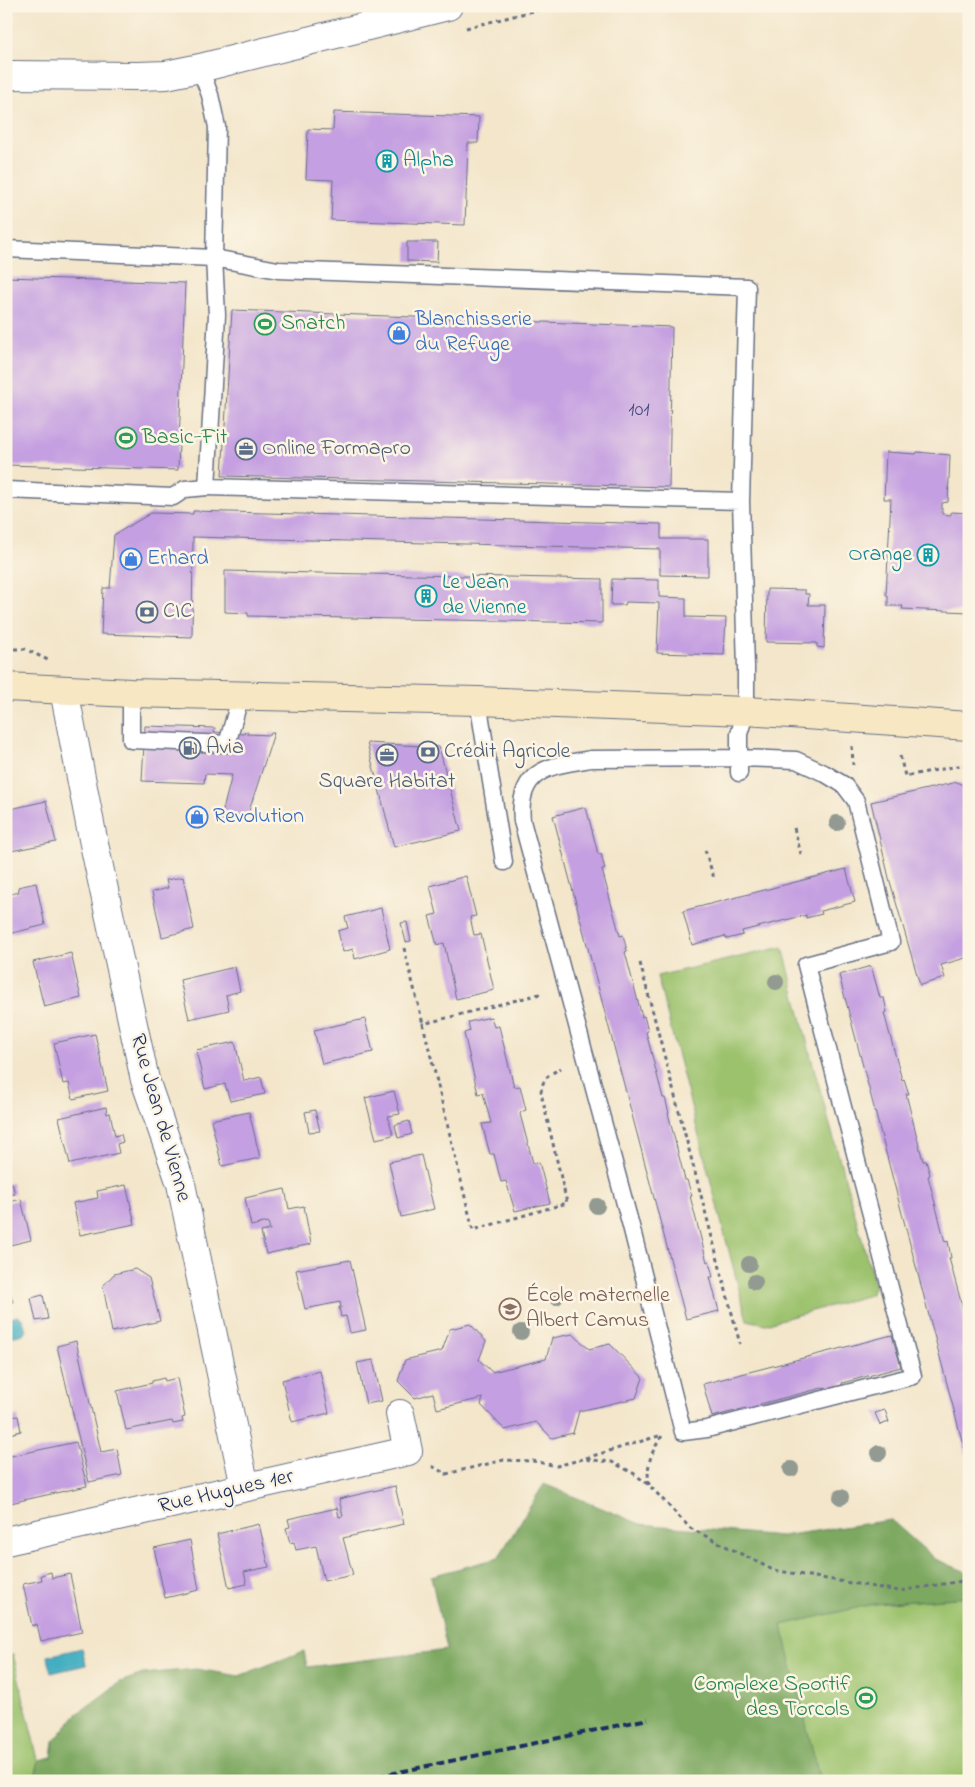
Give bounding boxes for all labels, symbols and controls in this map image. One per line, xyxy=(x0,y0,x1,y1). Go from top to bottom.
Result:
place label: Alpha xyxy=(403,145,454,177)
building icon: Alpha xyxy=(375,149,399,173)
place label: Blanchisserie du Refuge xyxy=(414,304,532,362)
place label: Snatch xyxy=(281,308,345,340)
sports icon: Snatch xyxy=(253,312,277,336)
shop icon: Blanchisserie du Refuge xyxy=(387,321,411,345)
house number: 101 xyxy=(628,396,650,425)
place label: Basic-Fit xyxy=(141,422,228,454)
sports icon: Basic-Fit xyxy=(114,426,138,450)
place label: Online Formapro xyxy=(262,433,411,465)
office icon: Online Formapro xyxy=(234,437,258,461)
place label: Orange xyxy=(848,539,912,572)
place label: Erhard xyxy=(147,543,209,575)
building icon: Orange xyxy=(916,543,940,567)
shop icon: Erhard xyxy=(119,547,143,571)
place label: Le Jean de Vienne xyxy=(442,567,527,624)
building icon: Le Jean de Vienne xyxy=(414,584,438,608)
place label: CIC xyxy=(163,596,192,628)
bank icon: CIC xyxy=(135,600,159,624)
place label: Avia xyxy=(206,732,244,764)
fuel station icon: Avia xyxy=(178,736,202,760)
place label: Crédit Agricole xyxy=(444,736,570,769)
bank icon: Crédit Agricole xyxy=(416,740,440,764)
office icon: Square Habitat xyxy=(375,743,399,767)
place label: Square Habitat xyxy=(319,766,456,798)
place label: Revolution xyxy=(213,801,304,833)
shop icon: Revolution xyxy=(185,805,209,829)
street label: Rue Jean de Vienne xyxy=(121,1030,199,1206)
place label: École maternelle Albert Camus xyxy=(526,1280,670,1337)
school or university icon: École maternelle Albert Camus xyxy=(498,1297,522,1321)
street label: Rue Hugues 1er xyxy=(155,1461,297,1524)
place label: Complexe Sportif des Torcols xyxy=(693,1669,851,1726)
sports icon: Complexe Sportif des Torcols xyxy=(854,1686,878,1710)

